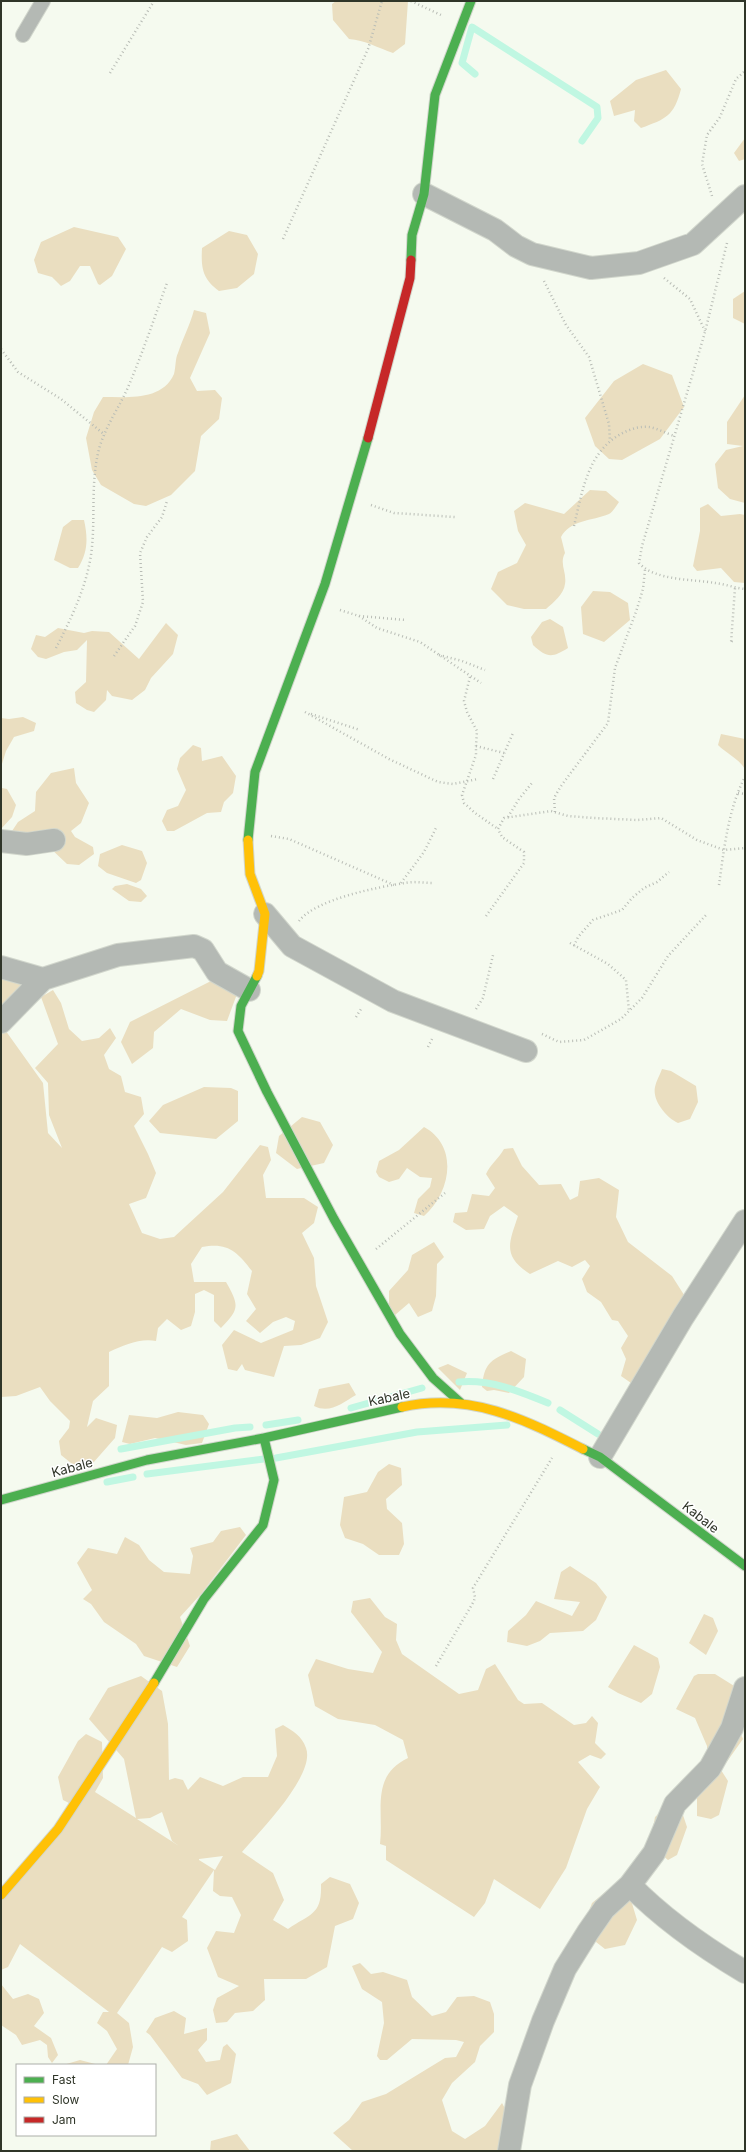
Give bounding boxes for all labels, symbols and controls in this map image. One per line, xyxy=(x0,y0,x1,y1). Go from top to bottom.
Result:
street label: Kabale xyxy=(367,1385,411,1409)
street label: Kabale xyxy=(50,1454,94,1480)
street label: Kabale xyxy=(679,1498,723,1536)
legend xyxy=(16,2064,156,2136)
text: Fast xyxy=(52,2072,76,2087)
text: Slow xyxy=(52,2092,80,2107)
text: Jam xyxy=(52,2112,76,2127)

